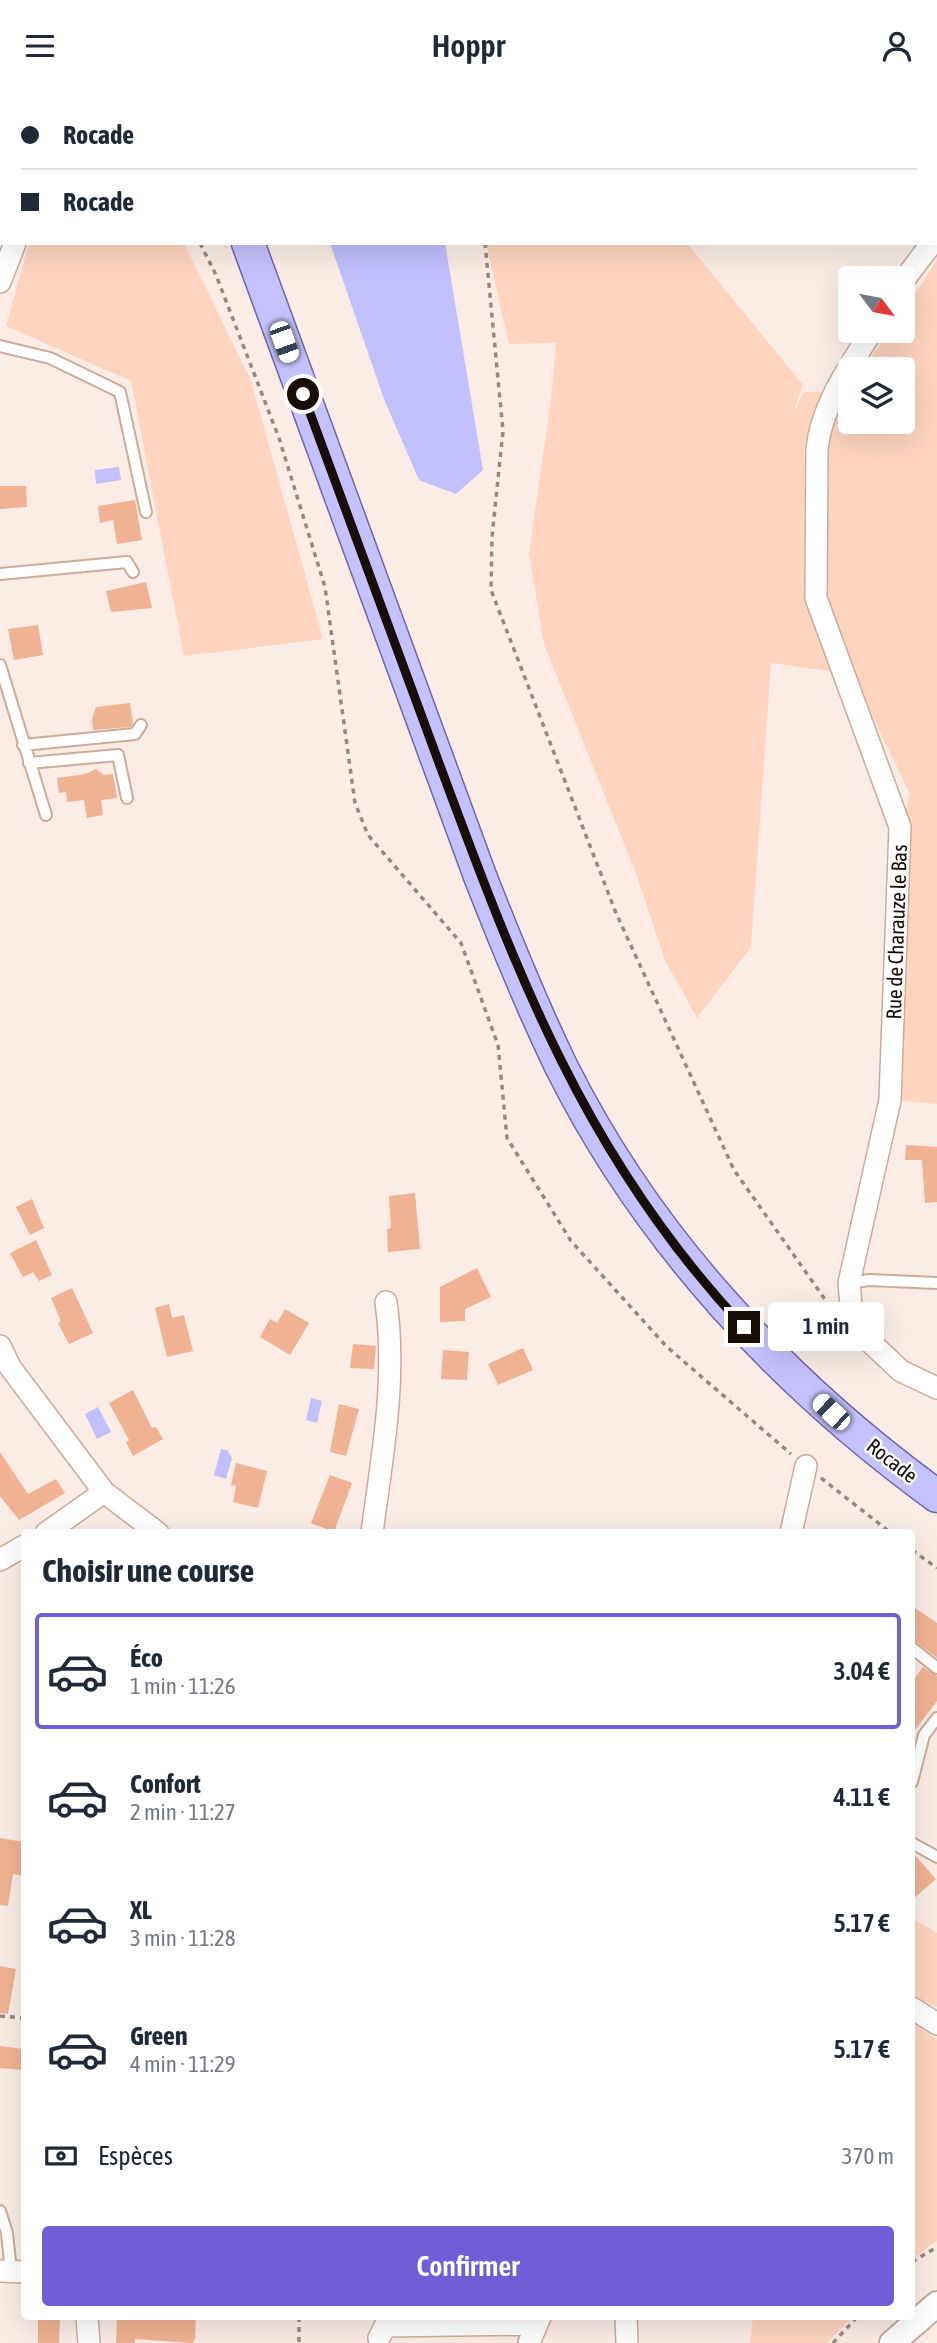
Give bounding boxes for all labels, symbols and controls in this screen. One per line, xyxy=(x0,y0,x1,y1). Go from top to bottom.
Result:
icon: menu xyxy=(21,27,59,65)
text: Hoppr xyxy=(432,27,505,64)
icon: person xyxy=(878,27,916,65)
text: Rocade xyxy=(63,120,134,150)
text: Rocade xyxy=(63,187,134,217)
north arrow xyxy=(838,266,915,343)
map controls xyxy=(838,266,915,434)
car xyxy=(267,319,302,365)
button: layers xyxy=(838,357,915,434)
route start xyxy=(287,378,319,410)
street label: Rue de Charauze le Bas xyxy=(881,844,911,1020)
callout: 1 min xyxy=(768,1303,884,1351)
route end xyxy=(728,1311,760,1343)
text: 1 min xyxy=(803,1313,849,1339)
car xyxy=(809,1390,854,1434)
street label: Rocade xyxy=(863,1433,923,1487)
text: Choisir une course xyxy=(42,1552,254,1589)
icon: car xyxy=(46,1640,109,1703)
text: Éco xyxy=(130,1643,163,1673)
text: 3.04 € xyxy=(833,1656,890,1686)
text: 1 min · 11:26 xyxy=(130,1673,236,1699)
icon: car xyxy=(46,1766,109,1829)
text: Confort xyxy=(130,1769,201,1799)
text: 4.11 € xyxy=(833,1782,890,1812)
text: 2 min · 11:27 xyxy=(130,1799,236,1825)
icon: car xyxy=(46,1892,109,1955)
text: XL xyxy=(130,1895,152,1925)
text: 5.17 € xyxy=(833,1908,890,1938)
text: 3 min · 11:28 xyxy=(130,1925,236,1951)
icon: car xyxy=(46,2018,109,2081)
text: Green xyxy=(130,2021,188,2051)
text: 5.17 € xyxy=(833,2034,890,2064)
text: 4 min · 11:29 xyxy=(130,2051,236,2077)
icon: cash xyxy=(42,2137,80,2175)
text: Espèces xyxy=(98,2141,173,2171)
text: 370 m xyxy=(842,2143,894,2169)
button: Confirmer xyxy=(42,2226,894,2306)

